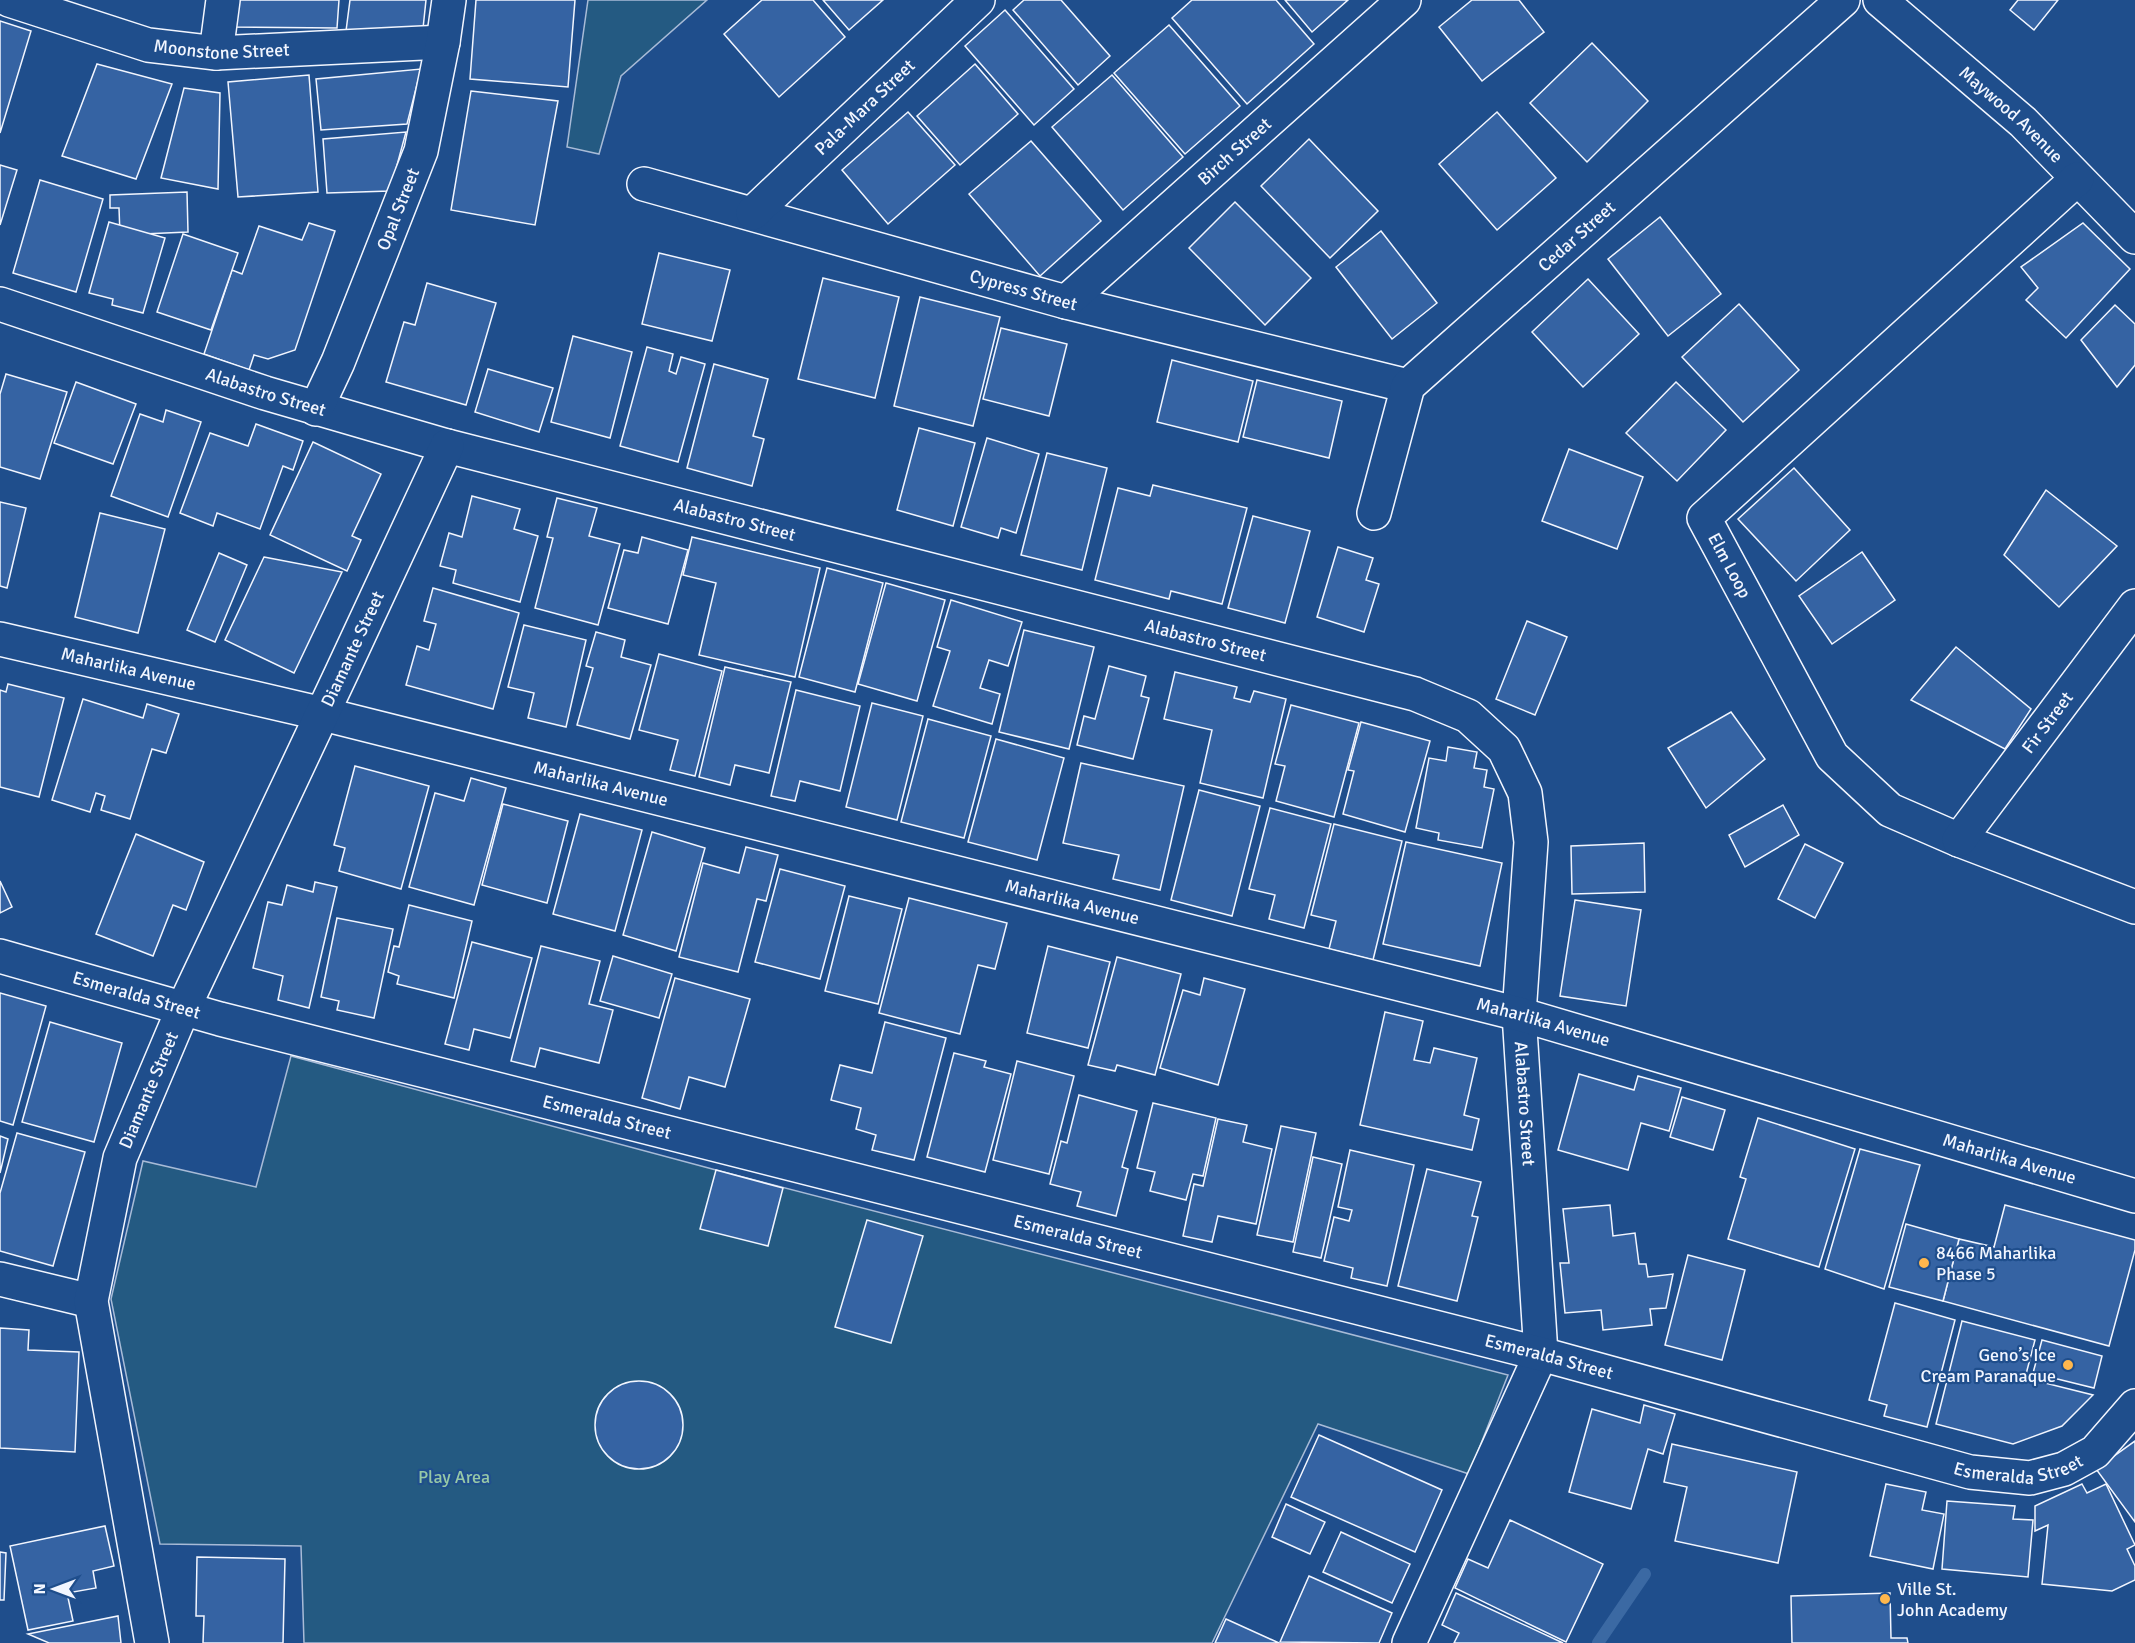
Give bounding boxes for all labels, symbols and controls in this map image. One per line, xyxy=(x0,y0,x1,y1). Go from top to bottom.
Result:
street label: Moonstone Street xyxy=(152,35,290,64)
street label: Pala-Mara Street xyxy=(810,54,920,160)
street label: Maywood Avenue xyxy=(1955,61,2068,167)
street label: Birch Street xyxy=(1193,113,1276,190)
street label: Opal Street xyxy=(372,165,424,254)
street label: Cedar Street xyxy=(1533,196,1620,276)
street label: Cypress Street xyxy=(967,265,1080,315)
street label: Alabastro Street xyxy=(203,363,328,421)
street label: Alabastro Street xyxy=(671,494,798,546)
street label: Elm Loop xyxy=(1703,529,1756,602)
street label: Diamante Street xyxy=(316,588,389,710)
street label: Alabastro Street xyxy=(1142,614,1269,666)
street label: Maharlika Avenue xyxy=(59,643,198,695)
street label: Fir Street xyxy=(2017,687,2078,758)
street label: Maharlika Avenue xyxy=(531,756,670,811)
street label: Maharlika Avenue xyxy=(1003,874,1142,929)
street label: Esmeralda Street xyxy=(70,966,203,1024)
street label: Maharlika Avenue xyxy=(1474,993,1613,1051)
street label: Diamante Street xyxy=(114,1028,183,1152)
street label: Alabastro Street xyxy=(1510,1041,1540,1167)
street label: Esmeralda Street xyxy=(540,1090,674,1144)
street label: Maharlika Avenue xyxy=(1940,1129,2079,1189)
street label: Esmeralda Street xyxy=(1011,1210,1145,1263)
place label: 8466 Maharlika Phase 5 xyxy=(1936,1242,2056,1285)
marker: 8466 Maharlika Phase 5 xyxy=(1917,1256,1931,1270)
street label: Esmeralda Street xyxy=(1482,1329,1616,1384)
place label: Geno’s Ice Cream Paranaque xyxy=(1921,1344,2056,1387)
marker: Geno’s Ice Cream Paranaque xyxy=(2061,1358,2075,1372)
street label: Esmeralda Street xyxy=(1951,1450,2087,1489)
park label: Play Area xyxy=(418,1466,490,1488)
north arrow xyxy=(24,1559,84,1619)
place label: Ville St. John Academy xyxy=(1897,1578,2008,1621)
text: N xyxy=(30,1583,50,1595)
marker: Ville St. John Academy xyxy=(1878,1592,1892,1606)

